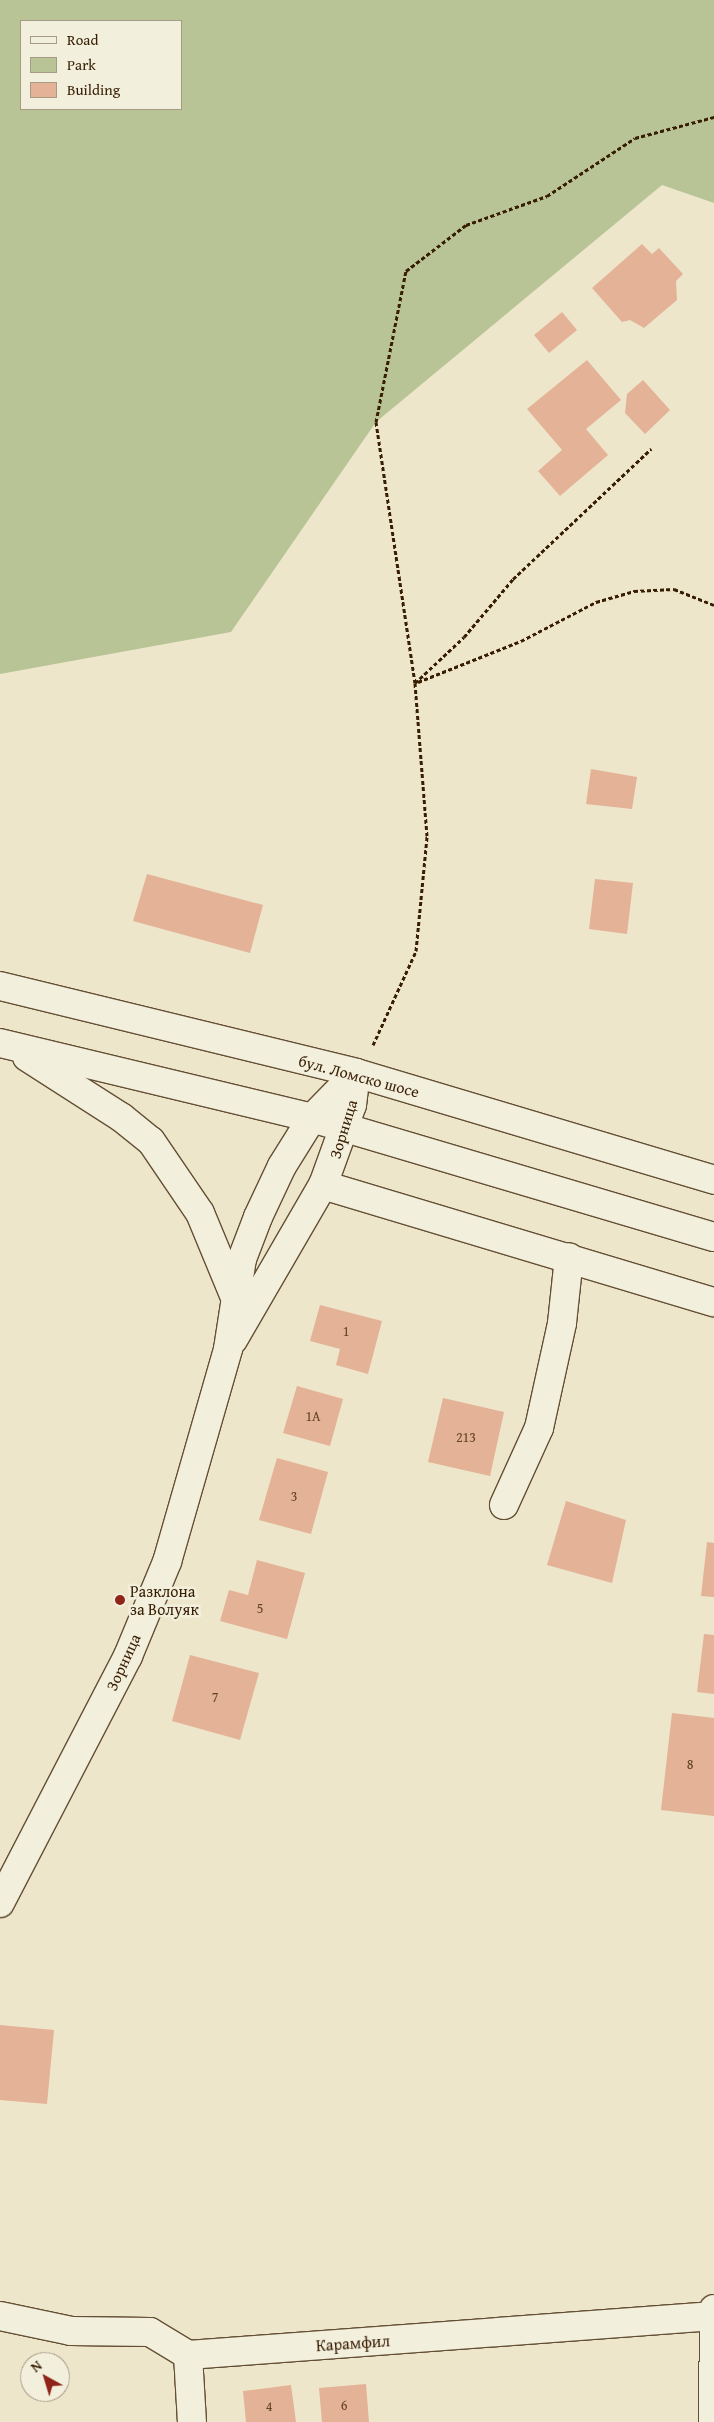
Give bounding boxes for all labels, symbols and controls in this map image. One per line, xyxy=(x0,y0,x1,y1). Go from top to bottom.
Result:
legend xyxy=(20,20,182,110)
text: Road xyxy=(67,29,98,50)
text: Park xyxy=(67,54,96,75)
text: Building xyxy=(67,79,120,100)
street label: бул. Ломско шосе xyxy=(296,1051,422,1101)
street label: Зорница xyxy=(325,1097,361,1161)
house number: 1 xyxy=(343,1323,349,1339)
house number: 1А xyxy=(305,1408,321,1424)
house number: 213 xyxy=(456,1429,476,1445)
house number: 3 xyxy=(291,1488,297,1504)
place label: Разклона за Волуяк xyxy=(130,1581,199,1619)
marker: Разклона за Волуяк xyxy=(114,1594,126,1606)
house number: 5 xyxy=(257,1600,263,1616)
street label: Зорница xyxy=(101,1630,145,1694)
house number: 7 xyxy=(212,1689,218,1705)
house number: 8 xyxy=(687,1756,693,1772)
street label: Карамфил xyxy=(315,2331,391,2355)
north arrow xyxy=(20,2352,70,2402)
text: N xyxy=(26,2355,46,2377)
house number: 6 xyxy=(341,2397,347,2413)
house number: 4 xyxy=(266,2398,272,2414)

